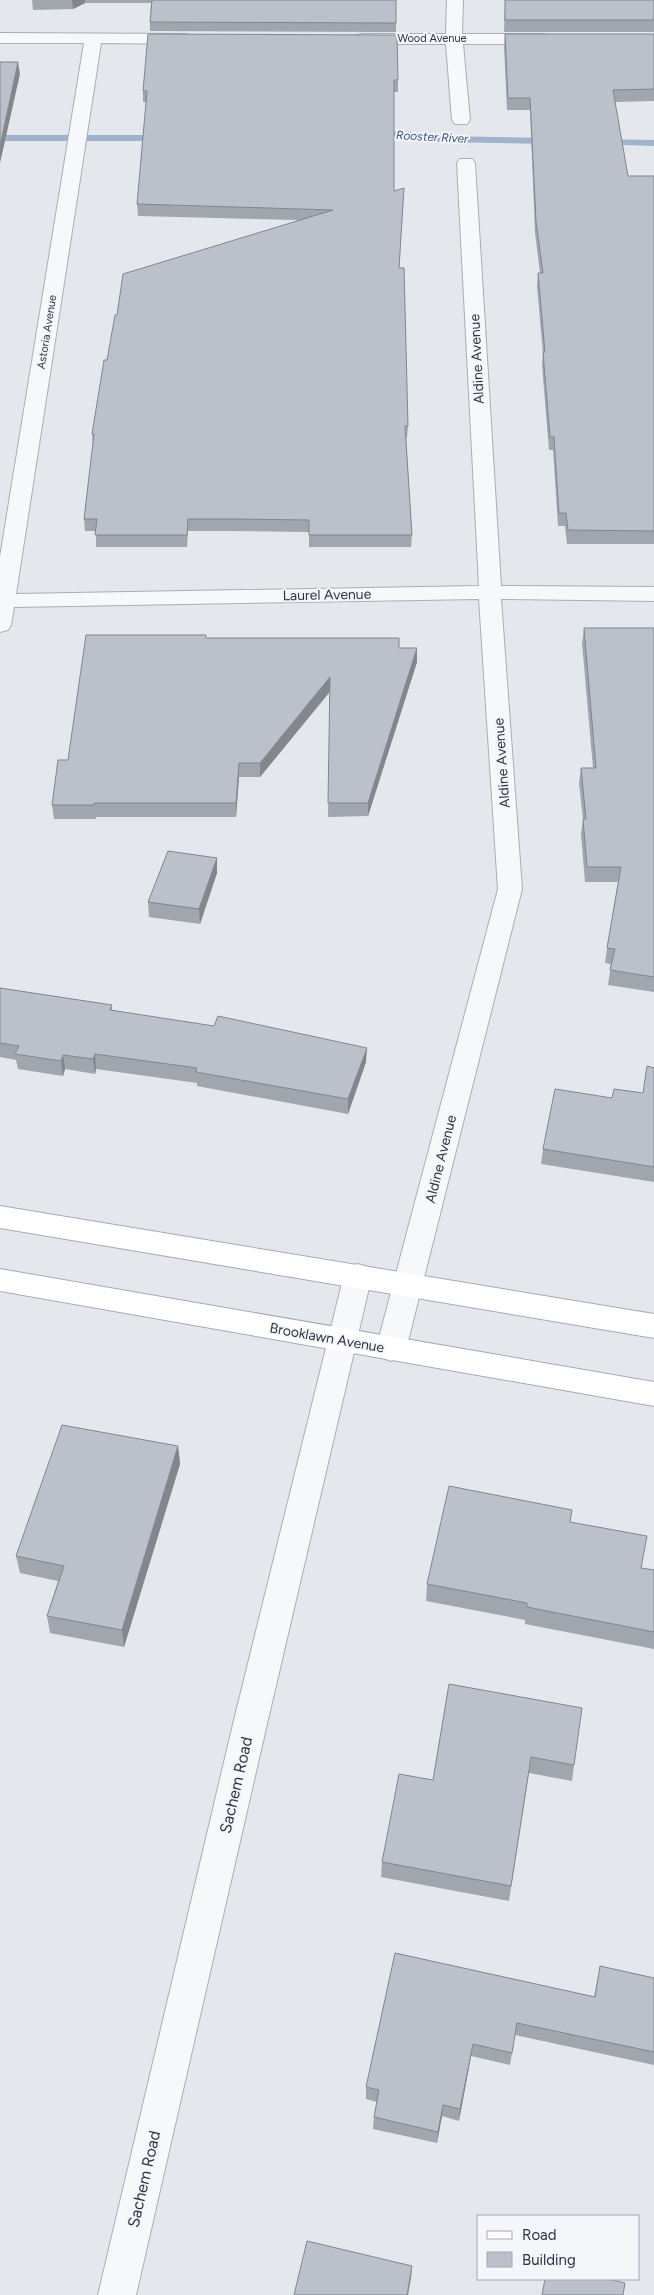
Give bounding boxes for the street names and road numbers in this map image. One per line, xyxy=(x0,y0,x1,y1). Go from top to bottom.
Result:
street label: Wood Avenue xyxy=(397,32,467,45)
street label: Astoria Avenue xyxy=(35,294,59,370)
street label: Aldine Avenue xyxy=(466,313,488,405)
street label: Laurel Avenue xyxy=(283,586,372,604)
street label: Aldine Avenue xyxy=(490,717,514,809)
street label: Aldine Avenue xyxy=(422,1113,460,1205)
street label: Brooklawn Avenue xyxy=(268,1320,386,1357)
street label: Sachem Road xyxy=(216,1735,256,1835)
street label: Sachem Road xyxy=(124,2129,164,2229)

